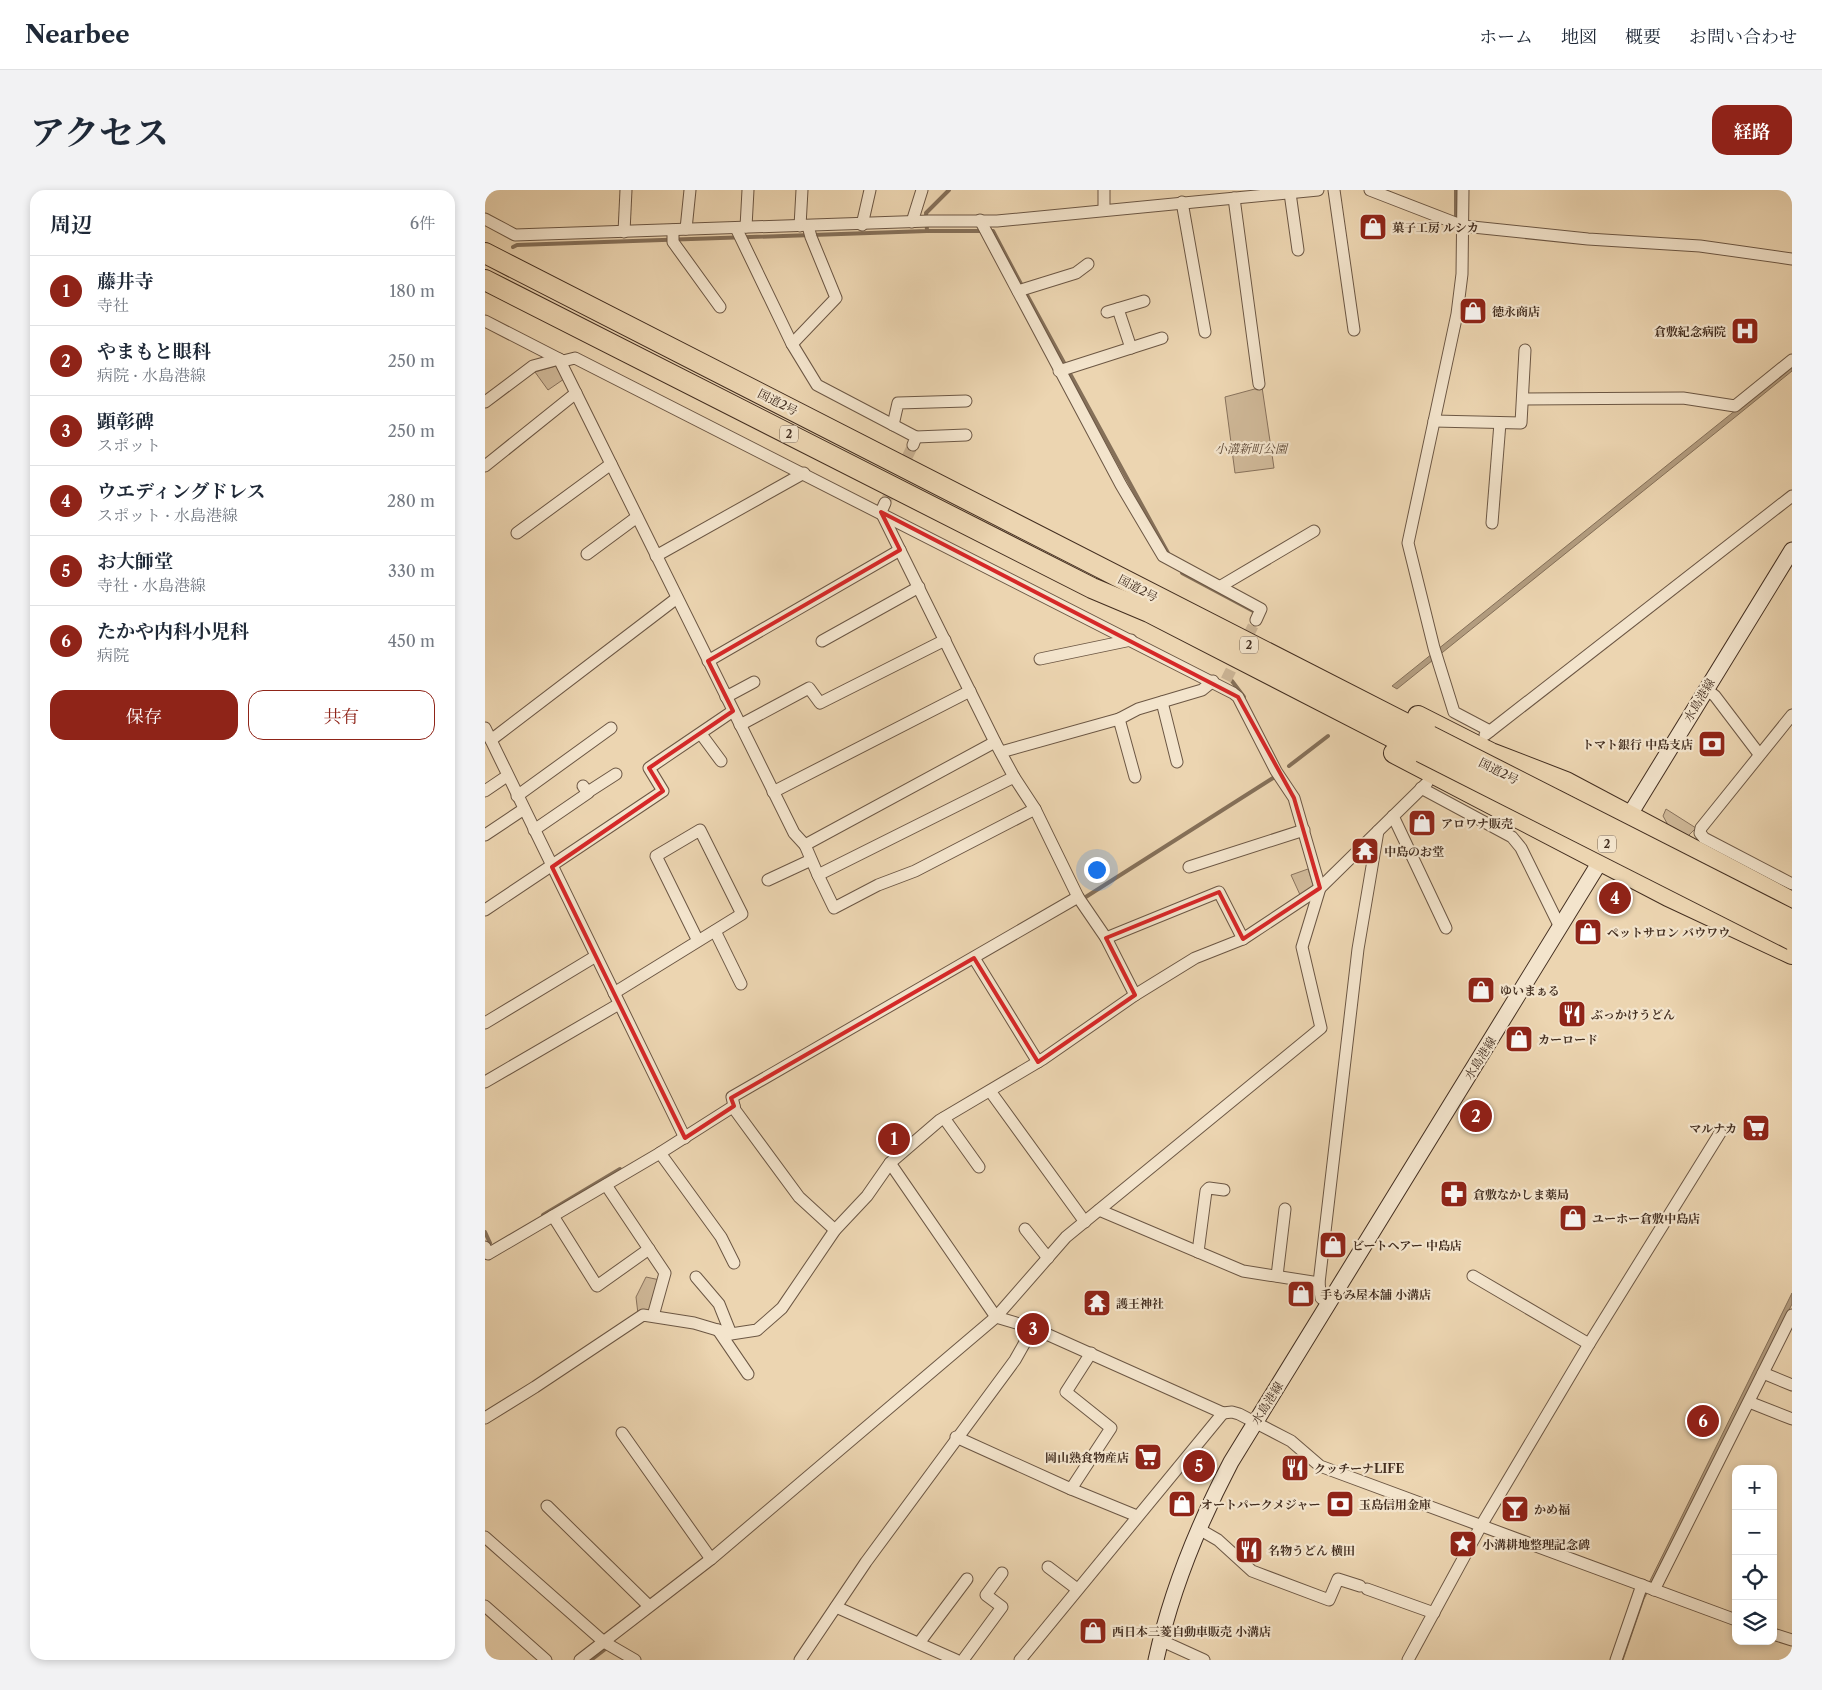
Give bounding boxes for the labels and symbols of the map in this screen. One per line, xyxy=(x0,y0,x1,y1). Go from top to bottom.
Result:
shop icon: 菓子工房 ルシカ xyxy=(1358,212,1388,242)
place label: 菓子工房 ルシカ xyxy=(1392,220,1479,235)
shop icon: 徳永商店 xyxy=(1458,296,1488,326)
place label: 徳永商店 xyxy=(1492,304,1540,319)
hospital icon: 倉敷紀念病院 xyxy=(1730,316,1760,346)
place label: 倉敷紀念病院 xyxy=(1654,324,1726,339)
street label: 国道2号 xyxy=(755,386,801,418)
road number: 2 xyxy=(780,425,798,442)
park label: 小溝新町公園 xyxy=(1215,441,1289,456)
street label: 国道2号 xyxy=(1116,571,1160,605)
road number: 2 xyxy=(1240,636,1258,654)
street label: 水島港線 xyxy=(1680,676,1718,724)
bank icon: トマト銀行 中島支店 xyxy=(1697,729,1727,759)
place label: トマト銀行 中島支店 xyxy=(1582,737,1693,752)
street label: 国道2号 xyxy=(1476,755,1522,787)
shop icon: アロワナ販売 xyxy=(1407,808,1437,838)
place label: アロワナ販売 xyxy=(1441,816,1513,831)
temple icon: 中島のお堂 xyxy=(1350,836,1380,866)
road number: 2 xyxy=(1598,836,1616,852)
place label: 中島のお堂 xyxy=(1384,844,1444,859)
your location xyxy=(1084,857,1110,883)
pin: 4 xyxy=(1599,879,1631,917)
shop icon: ペットサロン バウワウ xyxy=(1573,917,1603,947)
place label: ペットサロン バウワウ xyxy=(1607,925,1730,940)
shop icon: ゆいまぁる xyxy=(1466,975,1496,1005)
place label: ゆいまぁる xyxy=(1500,983,1560,998)
restaurant icon: ぶっかけうどん xyxy=(1557,999,1587,1029)
place label: ぶっかけうどん xyxy=(1591,1007,1675,1022)
shop icon: カーロード xyxy=(1504,1024,1534,1054)
place label: カーロード xyxy=(1538,1032,1598,1047)
street label: 水島港線 xyxy=(1461,1034,1499,1082)
pin: 2 xyxy=(1460,1097,1492,1135)
supermarket icon: マルナカ xyxy=(1741,1113,1771,1143)
pin: 1 xyxy=(878,1120,910,1158)
place label: マルナカ xyxy=(1689,1121,1737,1136)
pharmacy icon: 倉敷なかしま薬局 xyxy=(1439,1179,1469,1209)
place label: 倉敷なかしま薬局 xyxy=(1473,1187,1569,1202)
shop icon: ユーホー倉敷中島店 xyxy=(1558,1203,1588,1233)
place label: ユーホー倉敷中島店 xyxy=(1592,1211,1700,1226)
shop icon: ビートヘアー 中島店 xyxy=(1318,1230,1348,1260)
place label: ビートヘアー 中島店 xyxy=(1352,1238,1462,1253)
shop icon: 手もみ屋本舗 小溝店 xyxy=(1286,1279,1316,1309)
place label: 手もみ屋本舗 小溝店 xyxy=(1320,1287,1431,1302)
temple icon: 護王神社 xyxy=(1082,1288,1112,1318)
place label: 護王神社 xyxy=(1116,1296,1164,1311)
pin: 3 xyxy=(1017,1310,1049,1348)
street label: 水島港線 xyxy=(1248,1379,1286,1427)
pin: 6 xyxy=(1687,1402,1719,1440)
supermarket icon: 岡山熟食物産店 xyxy=(1133,1442,1163,1472)
pin: 5 xyxy=(1183,1447,1215,1485)
place label: 岡山熟食物産店 xyxy=(1045,1450,1129,1465)
restaurant icon: クッチーナLIFE xyxy=(1280,1453,1310,1483)
place label: クッチーナLIFE xyxy=(1314,1461,1404,1476)
shop icon: オートパークメジャー xyxy=(1167,1489,1197,1519)
bank icon: 玉島信用金庫 xyxy=(1325,1489,1355,1519)
bar icon: かめ福 xyxy=(1500,1494,1530,1524)
place label: オートパークメジャー xyxy=(1201,1497,1320,1512)
place label: 玉島信用金庫 xyxy=(1359,1497,1431,1512)
place label: かめ福 xyxy=(1534,1502,1570,1517)
place icon: 小溝耕地整理記念碑 xyxy=(1448,1529,1478,1559)
restaurant icon: 名物うどん 横田 xyxy=(1234,1535,1264,1565)
place label: 小溝耕地整理記念碑 xyxy=(1482,1537,1590,1552)
place label: 名物うどん 横田 xyxy=(1268,1543,1355,1558)
shop icon: 西日本三菱自動車販売 小溝店 xyxy=(1078,1616,1108,1646)
place label: 西日本三菱自動車販売 小溝店 xyxy=(1112,1624,1271,1639)

